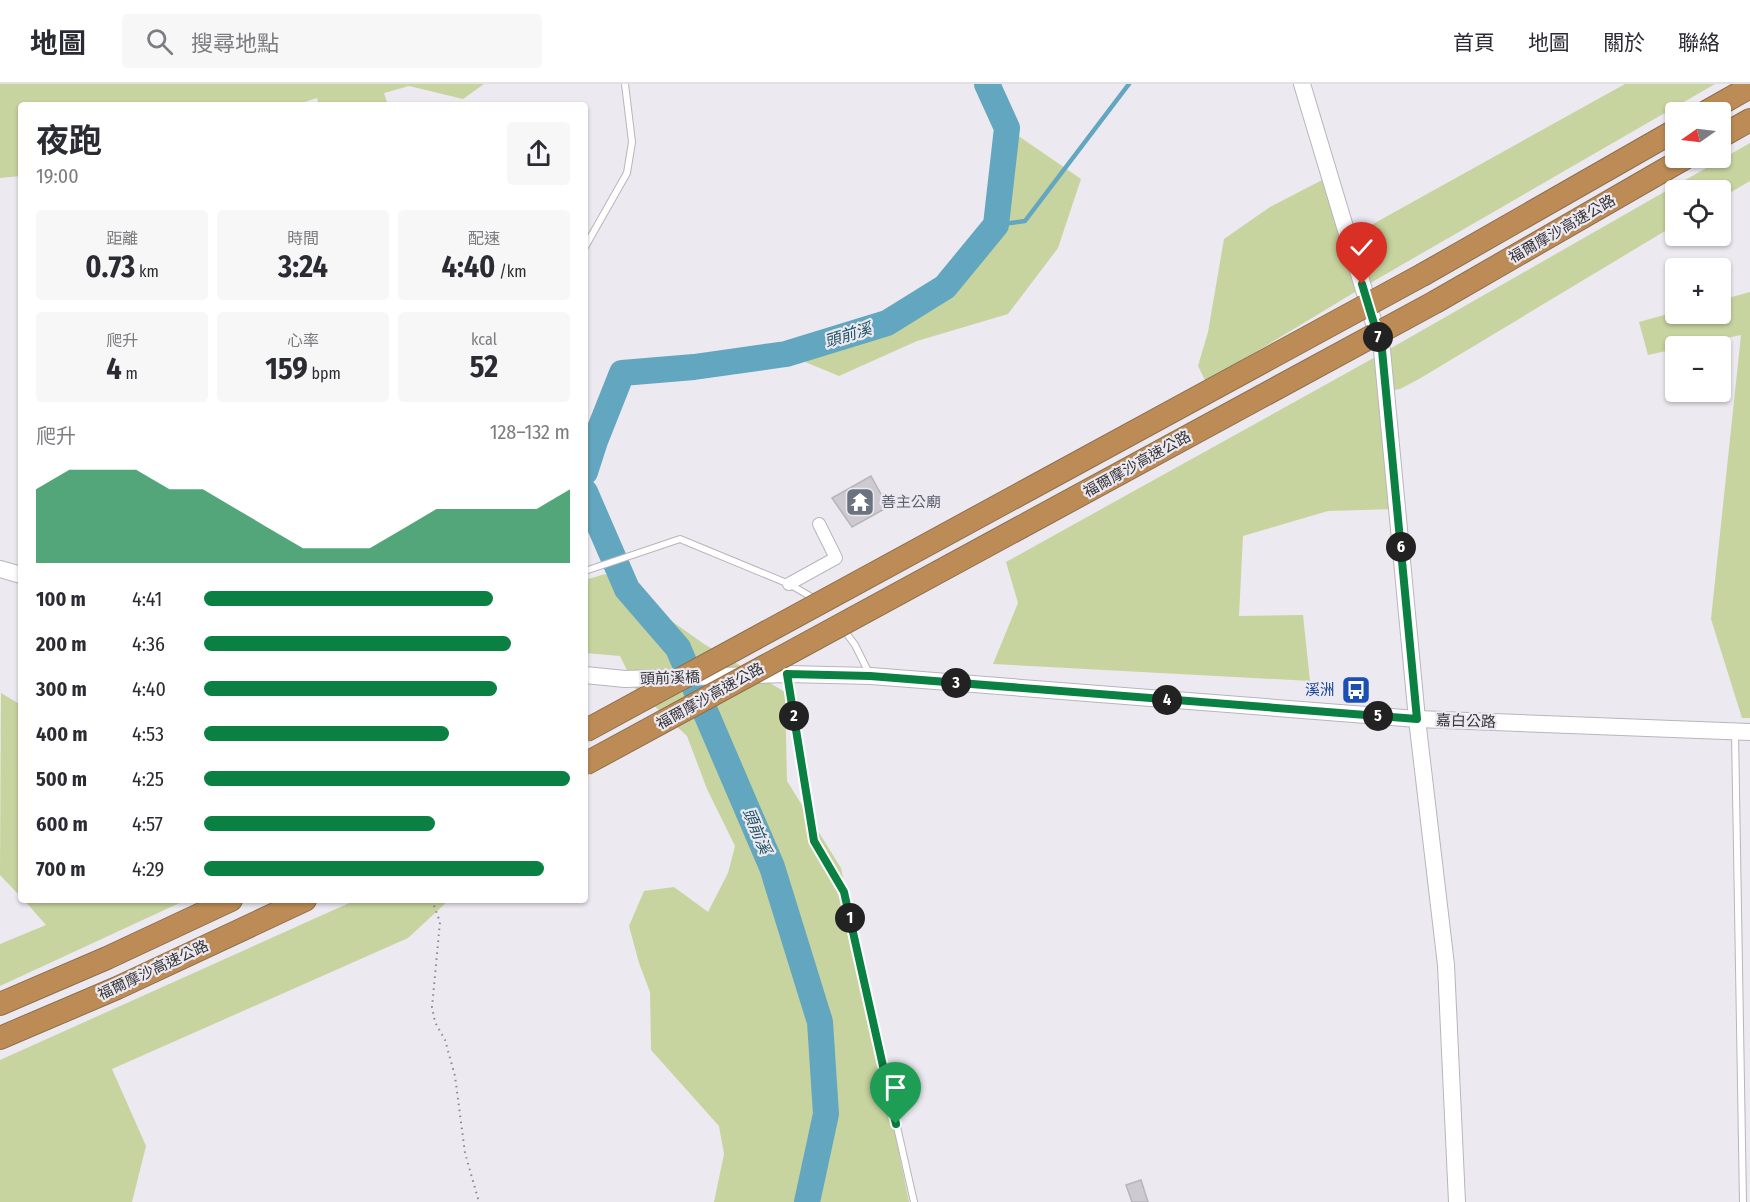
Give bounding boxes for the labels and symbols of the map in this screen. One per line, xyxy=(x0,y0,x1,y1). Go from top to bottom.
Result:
north arrow xyxy=(1665,102,1731,168)
street label: 福爾摩沙高速公路 xyxy=(1506,191,1618,267)
pin xyxy=(1336,222,1387,284)
water label: 頭前溪 xyxy=(822,318,876,351)
pin: 7 xyxy=(1363,322,1393,352)
street label: 福爾摩沙高速公路 xyxy=(1080,427,1194,501)
temple icon: 善主公廟 xyxy=(844,486,876,518)
place label: 善主公廟 xyxy=(881,493,941,511)
pin: 6 xyxy=(1386,532,1416,562)
street label: 福爾摩沙高速公路 xyxy=(653,659,767,733)
street label: 頭前溪橋 xyxy=(640,668,700,688)
pin: 3 xyxy=(941,668,971,698)
bus stop icon: 溪洲 xyxy=(1340,674,1372,706)
place label: 溪洲 xyxy=(1305,681,1335,699)
pin: 4 xyxy=(1152,685,1182,715)
pin: 2 xyxy=(779,701,809,731)
pin: 5 xyxy=(1363,701,1393,731)
street label: 嘉白公路 xyxy=(1436,711,1496,731)
water label: 頭前溪 xyxy=(739,805,776,859)
pin: 1 xyxy=(835,903,865,933)
street label: 福爾摩沙高速公路 xyxy=(95,936,211,1004)
pin xyxy=(870,1062,921,1124)

